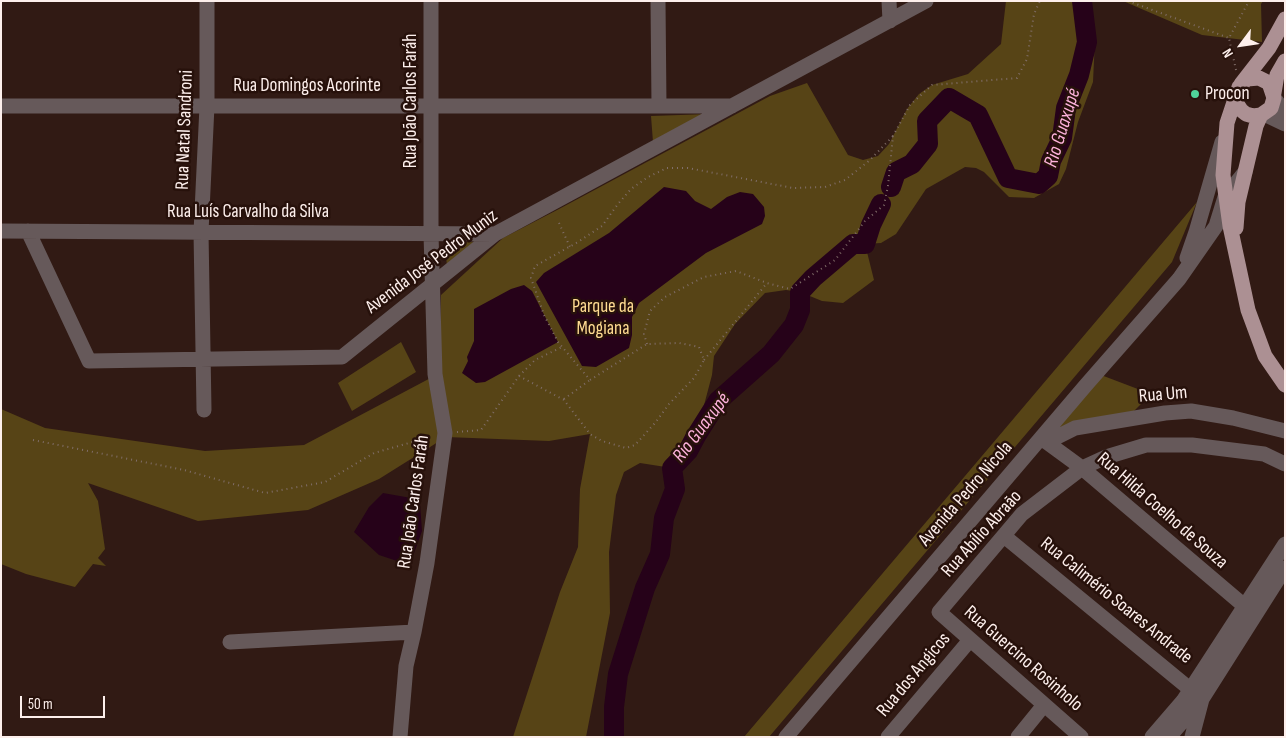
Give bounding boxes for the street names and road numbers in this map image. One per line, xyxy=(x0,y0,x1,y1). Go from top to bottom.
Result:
street label: Rua João Carlos Faráh xyxy=(400,34,422,168)
street label: Rua Natal Sandroni xyxy=(172,70,198,190)
street label: Rua Domingos Acorinte xyxy=(233,75,381,97)
street label: Rua Luís Carvalho da Silva xyxy=(167,201,329,223)
street label: Avenida José Pedro Muniz xyxy=(362,205,502,319)
street label: Rua Um xyxy=(1138,382,1188,408)
street label: Rua João Carlos Faráh xyxy=(393,434,435,570)
street label: Avenida Pedro Nicola xyxy=(914,437,1018,551)
street label: Rua Hilda Coelho de Souza xyxy=(1092,448,1232,574)
street label: Rua Abílio Abraão xyxy=(937,486,1027,582)
street label: Rua Calimério Soares Andrade xyxy=(1035,533,1197,669)
street label: Rua Guercino Rosinholo xyxy=(959,601,1087,717)
street label: Rua dos Angicos xyxy=(872,628,956,722)

